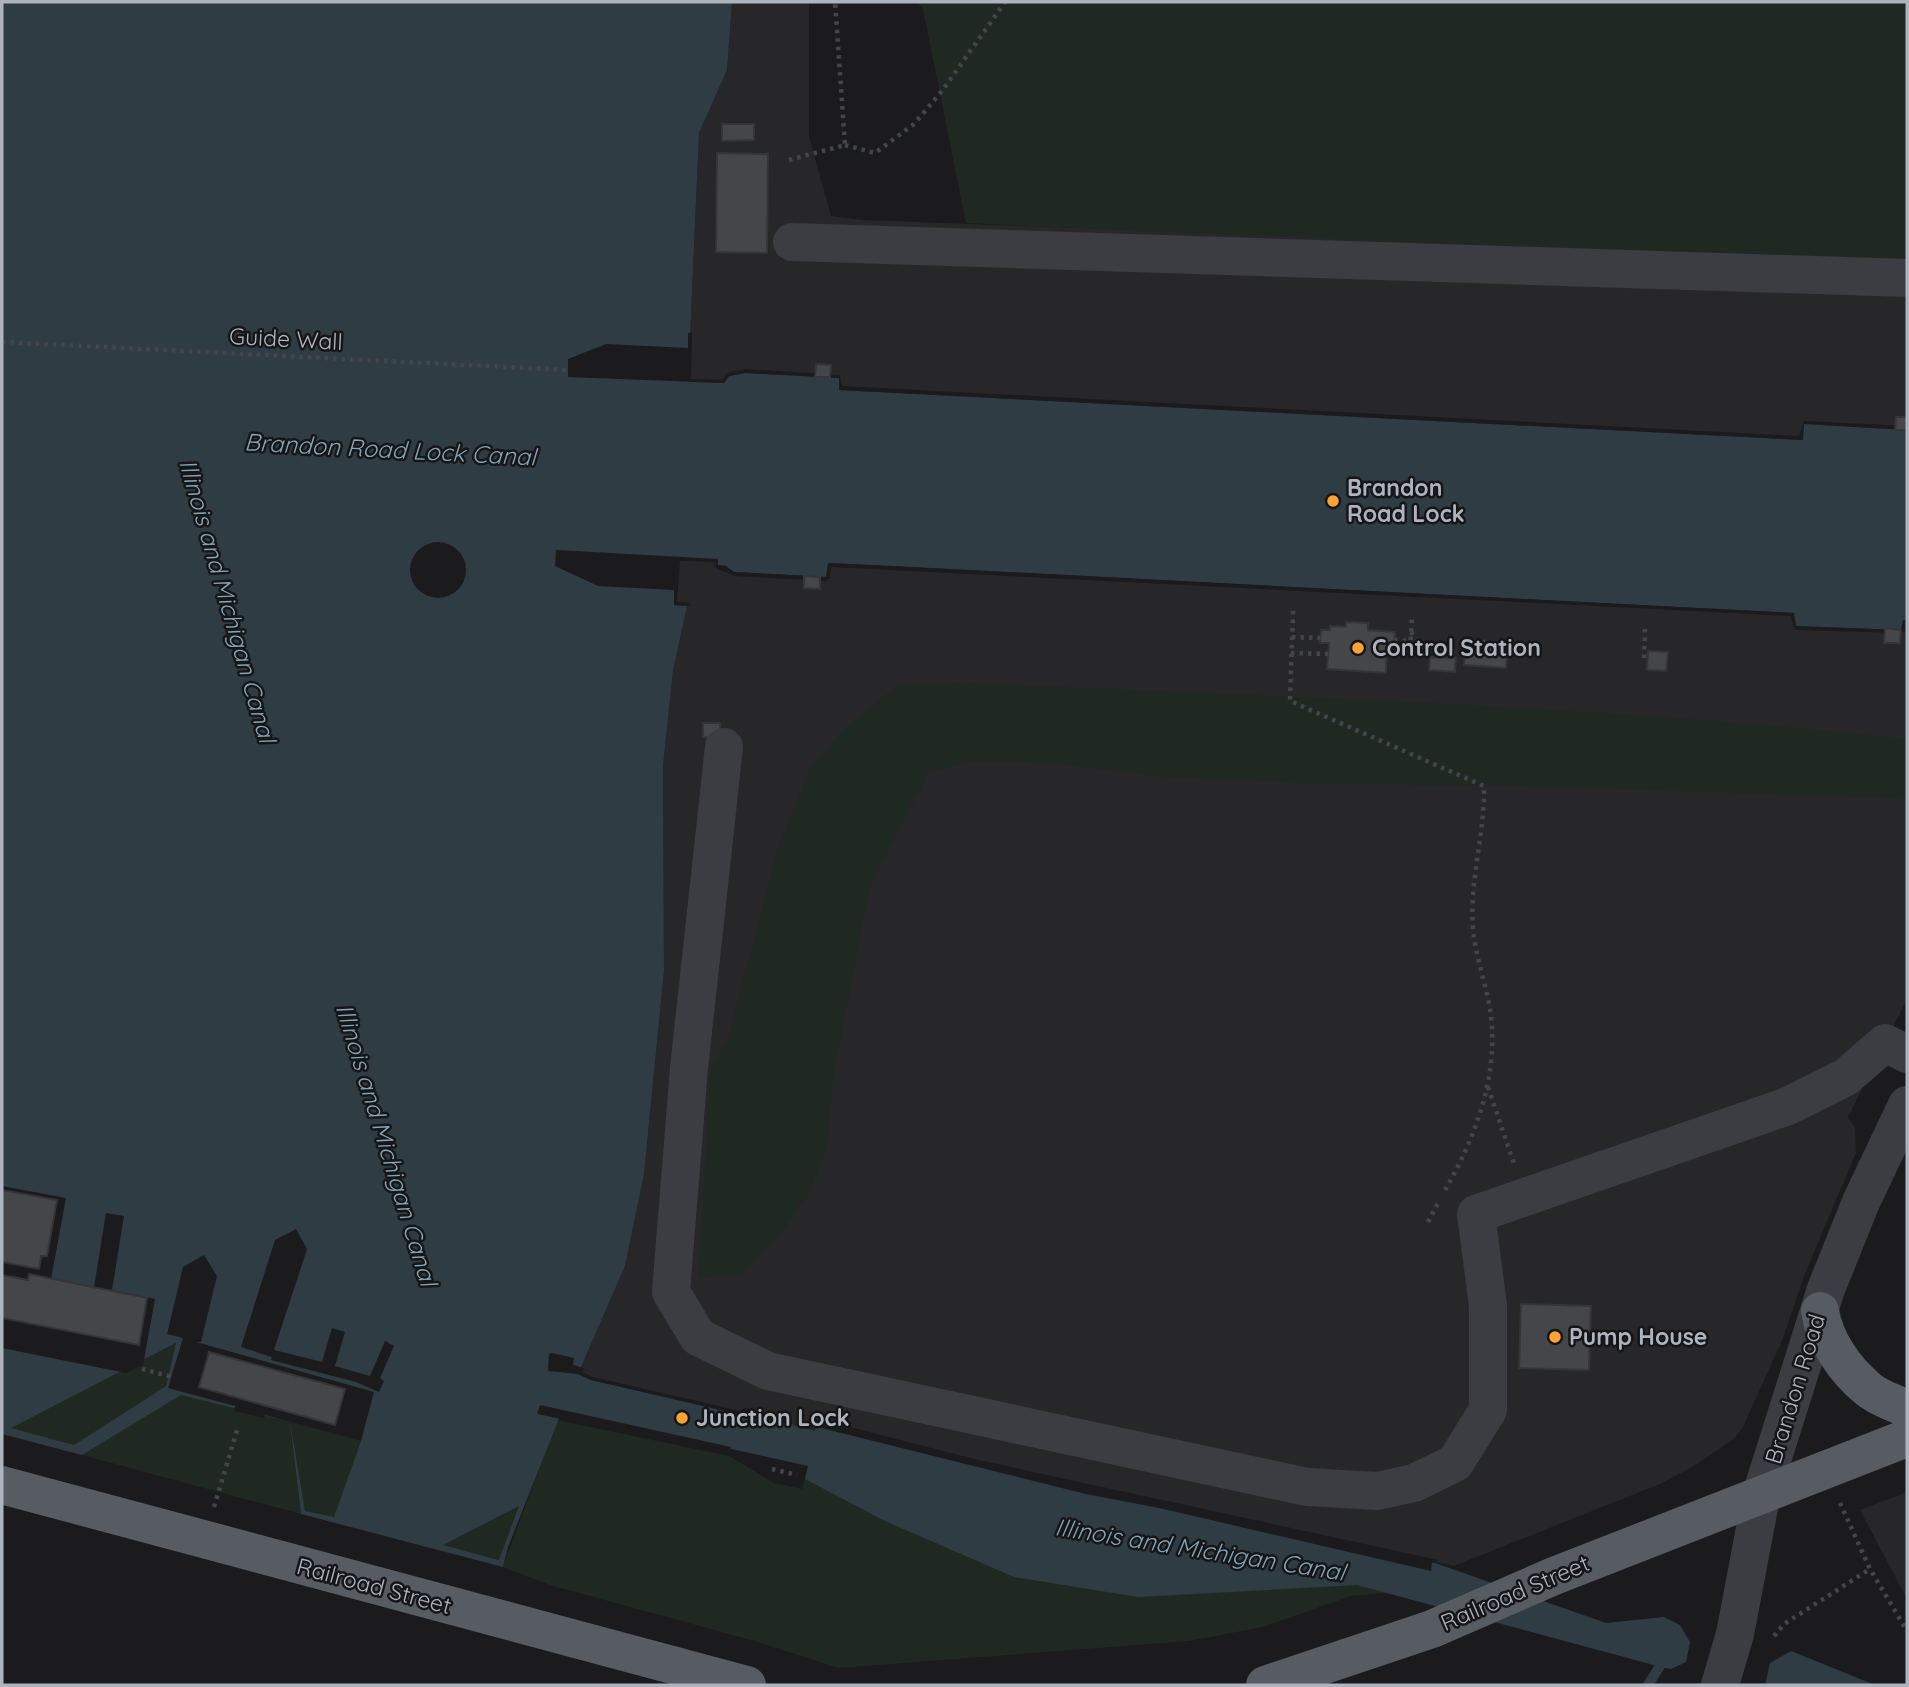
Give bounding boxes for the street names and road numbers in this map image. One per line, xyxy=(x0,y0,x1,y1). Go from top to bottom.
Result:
street label: Guide Wall xyxy=(228,321,344,356)
street label: Brandon Road xyxy=(1758,1310,1831,1467)
street label: Railroad Street xyxy=(1436,1548,1594,1637)
street label: Railroad Street xyxy=(294,1551,455,1620)

